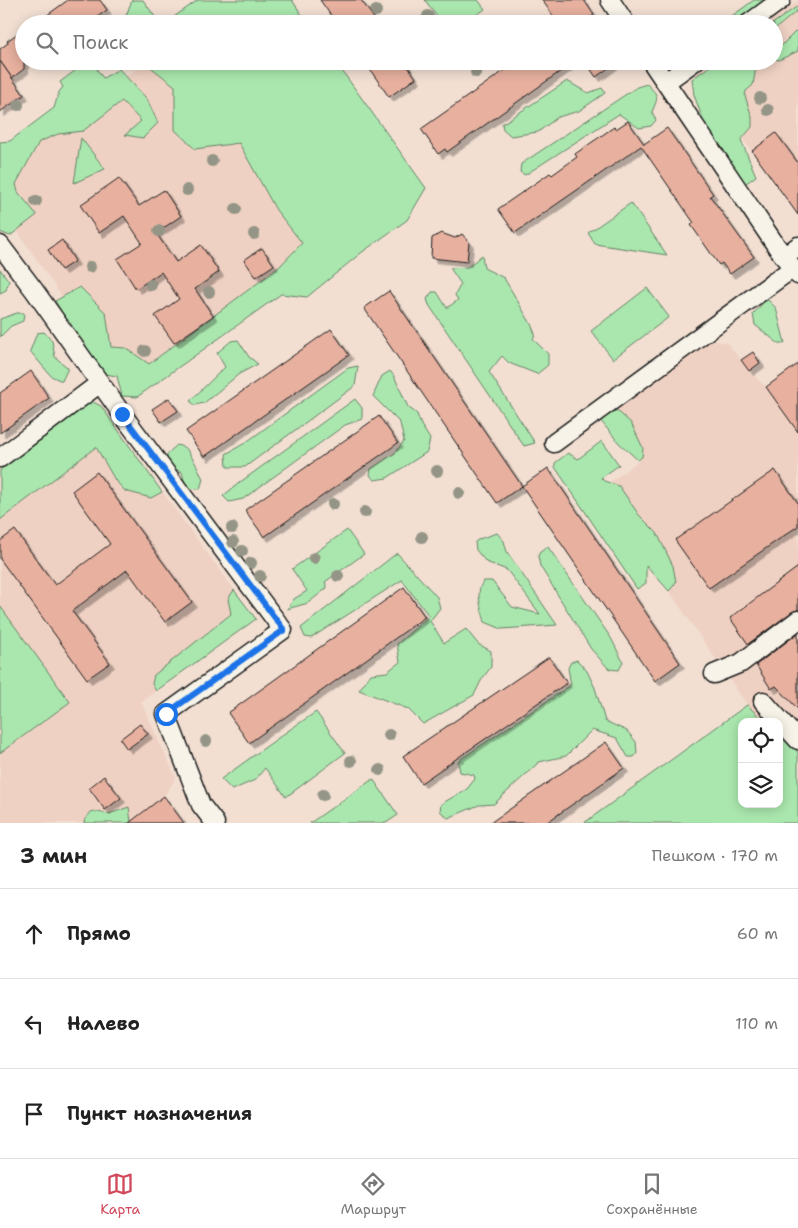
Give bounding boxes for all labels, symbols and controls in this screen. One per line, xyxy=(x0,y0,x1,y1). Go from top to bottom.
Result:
search box xyxy=(15,15,783,70)
icon: search xyxy=(33,29,61,57)
text: Поиск xyxy=(73,30,128,55)
route end xyxy=(111,403,134,426)
route start xyxy=(155,703,178,726)
map controls xyxy=(738,718,783,808)
button: locate xyxy=(738,718,783,763)
button: layers xyxy=(738,763,783,808)
text: 3 мин xyxy=(20,842,87,870)
text: Пешком · 170 m xyxy=(652,845,778,866)
icon: ahead xyxy=(20,920,48,948)
text: Прямо xyxy=(67,921,131,946)
text: 60 m xyxy=(737,923,778,944)
icon: left xyxy=(20,1010,48,1038)
text: Налево xyxy=(67,1011,140,1036)
text: 110 m xyxy=(735,1013,778,1034)
icon: arrive xyxy=(20,1100,48,1128)
text: Пункт назначения xyxy=(67,1101,252,1126)
tab: Карта xyxy=(100,1170,140,1218)
tab: Маршрут xyxy=(341,1170,406,1218)
tab: Сохранённые xyxy=(606,1170,698,1218)

